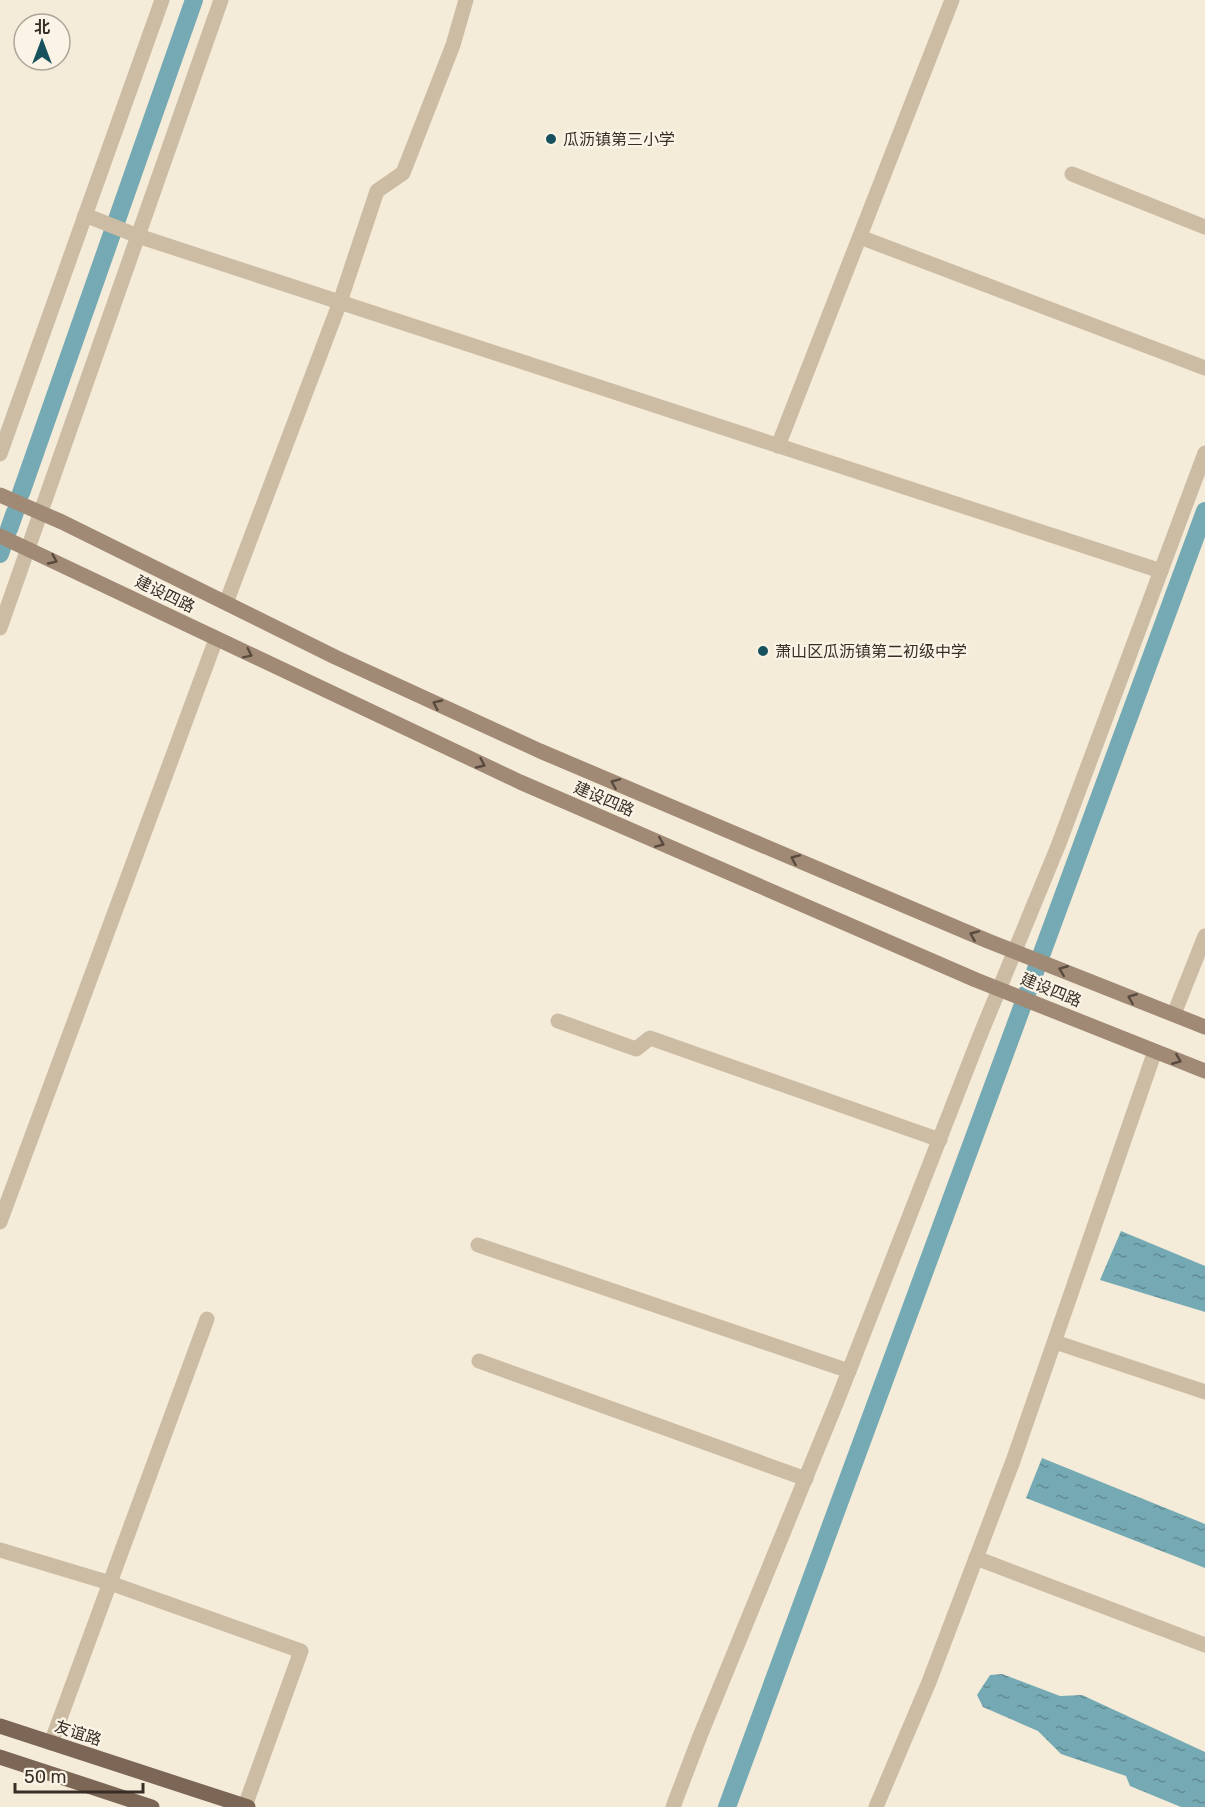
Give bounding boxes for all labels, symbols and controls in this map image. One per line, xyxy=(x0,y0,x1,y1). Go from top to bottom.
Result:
north arrow xyxy=(12,12,72,72)
text: 北 xyxy=(34,18,50,37)
place label: 瓜沥镇第三小学 xyxy=(563,130,675,149)
marker: 瓜沥镇第三小学 xyxy=(544,132,558,146)
one-way arrow xyxy=(47,553,58,565)
street label: 建设四路 xyxy=(132,571,198,617)
place label: 萧山区瓜沥镇第二初级中学 xyxy=(775,642,967,661)
marker: 萧山区瓜沥镇第二初级中学 xyxy=(756,644,770,658)
one-way arrow xyxy=(241,647,252,659)
one-way arrow xyxy=(432,699,443,711)
one-way arrow xyxy=(475,756,486,768)
street label: 建设四路 xyxy=(571,778,637,820)
one-way arrow xyxy=(610,778,621,790)
one-way arrow xyxy=(653,835,664,847)
one-way arrow xyxy=(790,854,801,866)
one-way arrow xyxy=(970,930,981,942)
one-way arrow xyxy=(1058,965,1069,977)
street label: 建设四路 xyxy=(1018,969,1084,1011)
one-way arrow xyxy=(1127,992,1137,1005)
one-way arrow xyxy=(1171,1052,1181,1065)
street label: 友谊路 xyxy=(52,1717,104,1749)
scale bar xyxy=(15,1756,142,1794)
text: 50 m xyxy=(24,1766,67,1788)

